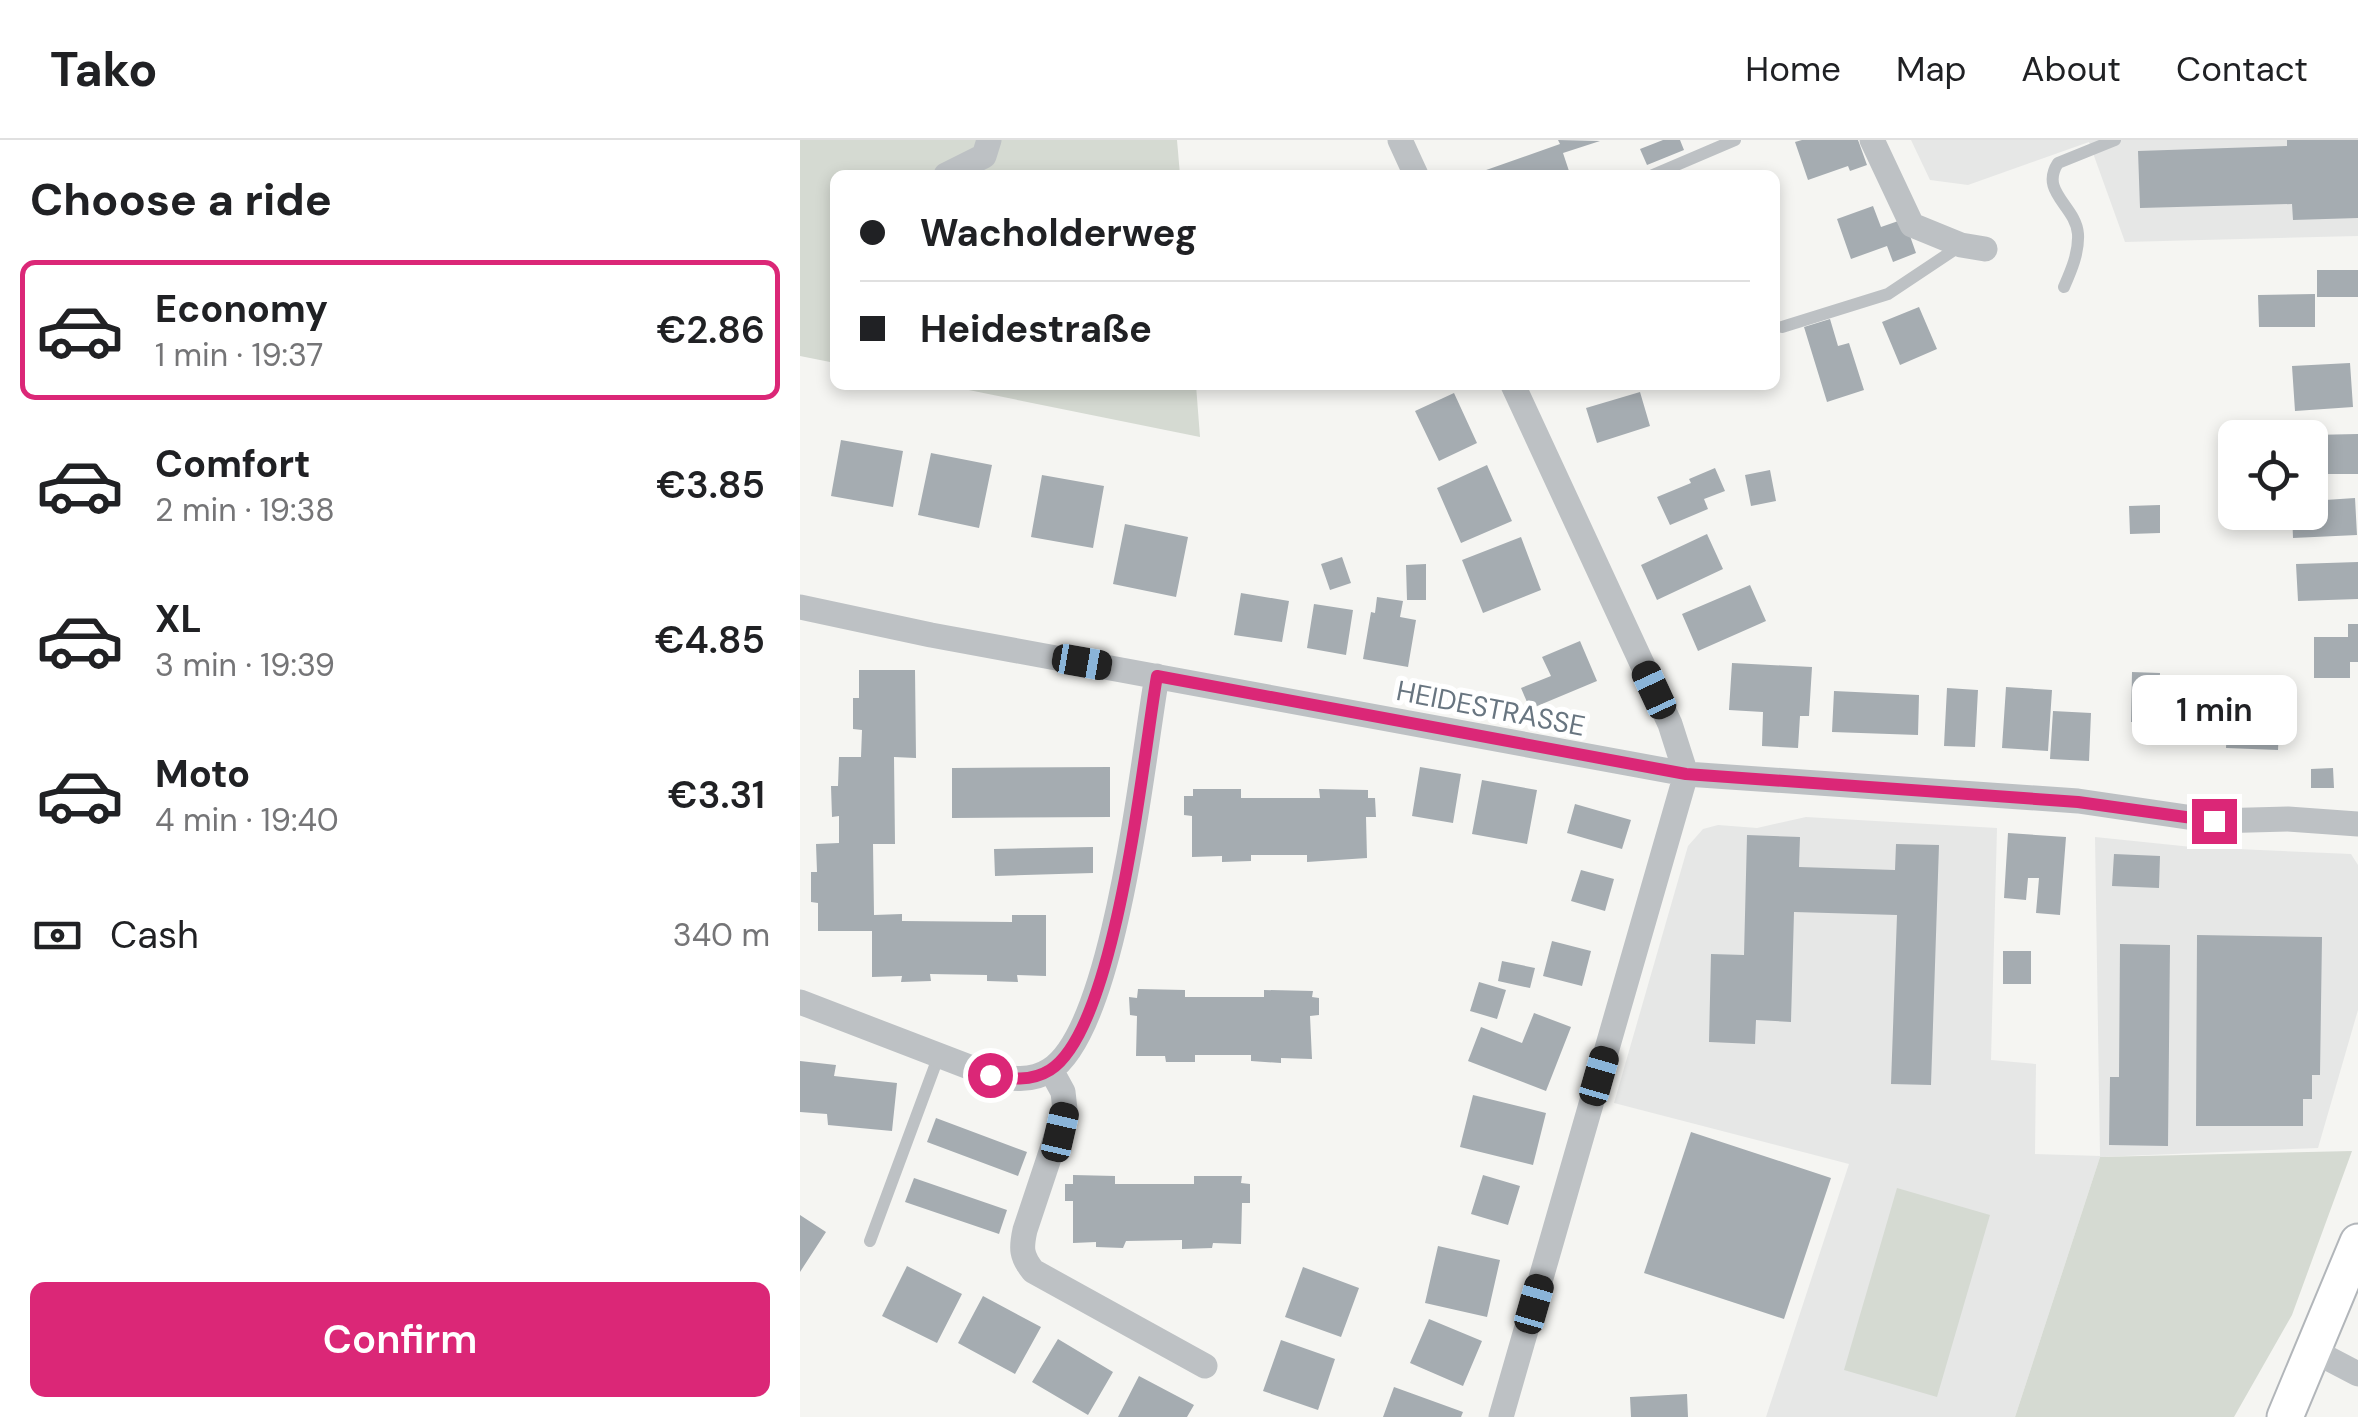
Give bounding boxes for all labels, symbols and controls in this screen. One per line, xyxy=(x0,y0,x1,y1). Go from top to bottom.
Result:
text: Tako xyxy=(50,38,158,101)
text: Home xyxy=(1745,46,1841,92)
text: Map xyxy=(1896,46,1966,92)
text: About xyxy=(2021,46,2121,92)
text: Contact xyxy=(2176,46,2308,92)
text: Choose a ride xyxy=(30,170,332,229)
text: Wacholderweg xyxy=(920,208,1197,258)
text: Economy xyxy=(155,284,328,334)
icon: car xyxy=(35,285,125,375)
text: Heidestraße xyxy=(920,304,1152,354)
text: €2.86 xyxy=(657,305,765,355)
text: 1 min · 19:37 xyxy=(155,334,323,376)
map controls xyxy=(2218,420,2328,530)
button: locate xyxy=(2218,420,2328,530)
text: Comfort xyxy=(155,439,311,489)
icon: car xyxy=(35,440,125,530)
text: €3.85 xyxy=(656,460,765,510)
text: 2 min · 19:38 xyxy=(155,489,335,531)
text: XL xyxy=(155,594,202,644)
icon: car xyxy=(35,595,125,685)
text: €4.85 xyxy=(655,615,765,665)
car xyxy=(1050,642,1114,682)
text: 3 min · 19:39 xyxy=(155,644,335,686)
car xyxy=(1628,656,1680,724)
street label: HEIDESTRASSE xyxy=(1393,672,1588,745)
callout: 1 min xyxy=(2132,676,2296,746)
text: 1 min xyxy=(2176,689,2253,731)
text: Moto xyxy=(155,749,250,799)
icon: car xyxy=(35,750,125,840)
text: €3.31 xyxy=(668,770,765,820)
text: 4 min · 19:40 xyxy=(155,799,339,841)
route end xyxy=(2192,799,2237,844)
icon: cash xyxy=(30,908,85,963)
text: Cash xyxy=(110,910,199,960)
text: 340 m xyxy=(673,914,770,956)
car xyxy=(1576,1043,1622,1109)
route start xyxy=(968,1053,1013,1098)
car xyxy=(1039,1099,1081,1165)
car xyxy=(1511,1271,1557,1337)
button: Confirm xyxy=(30,1282,770,1397)

